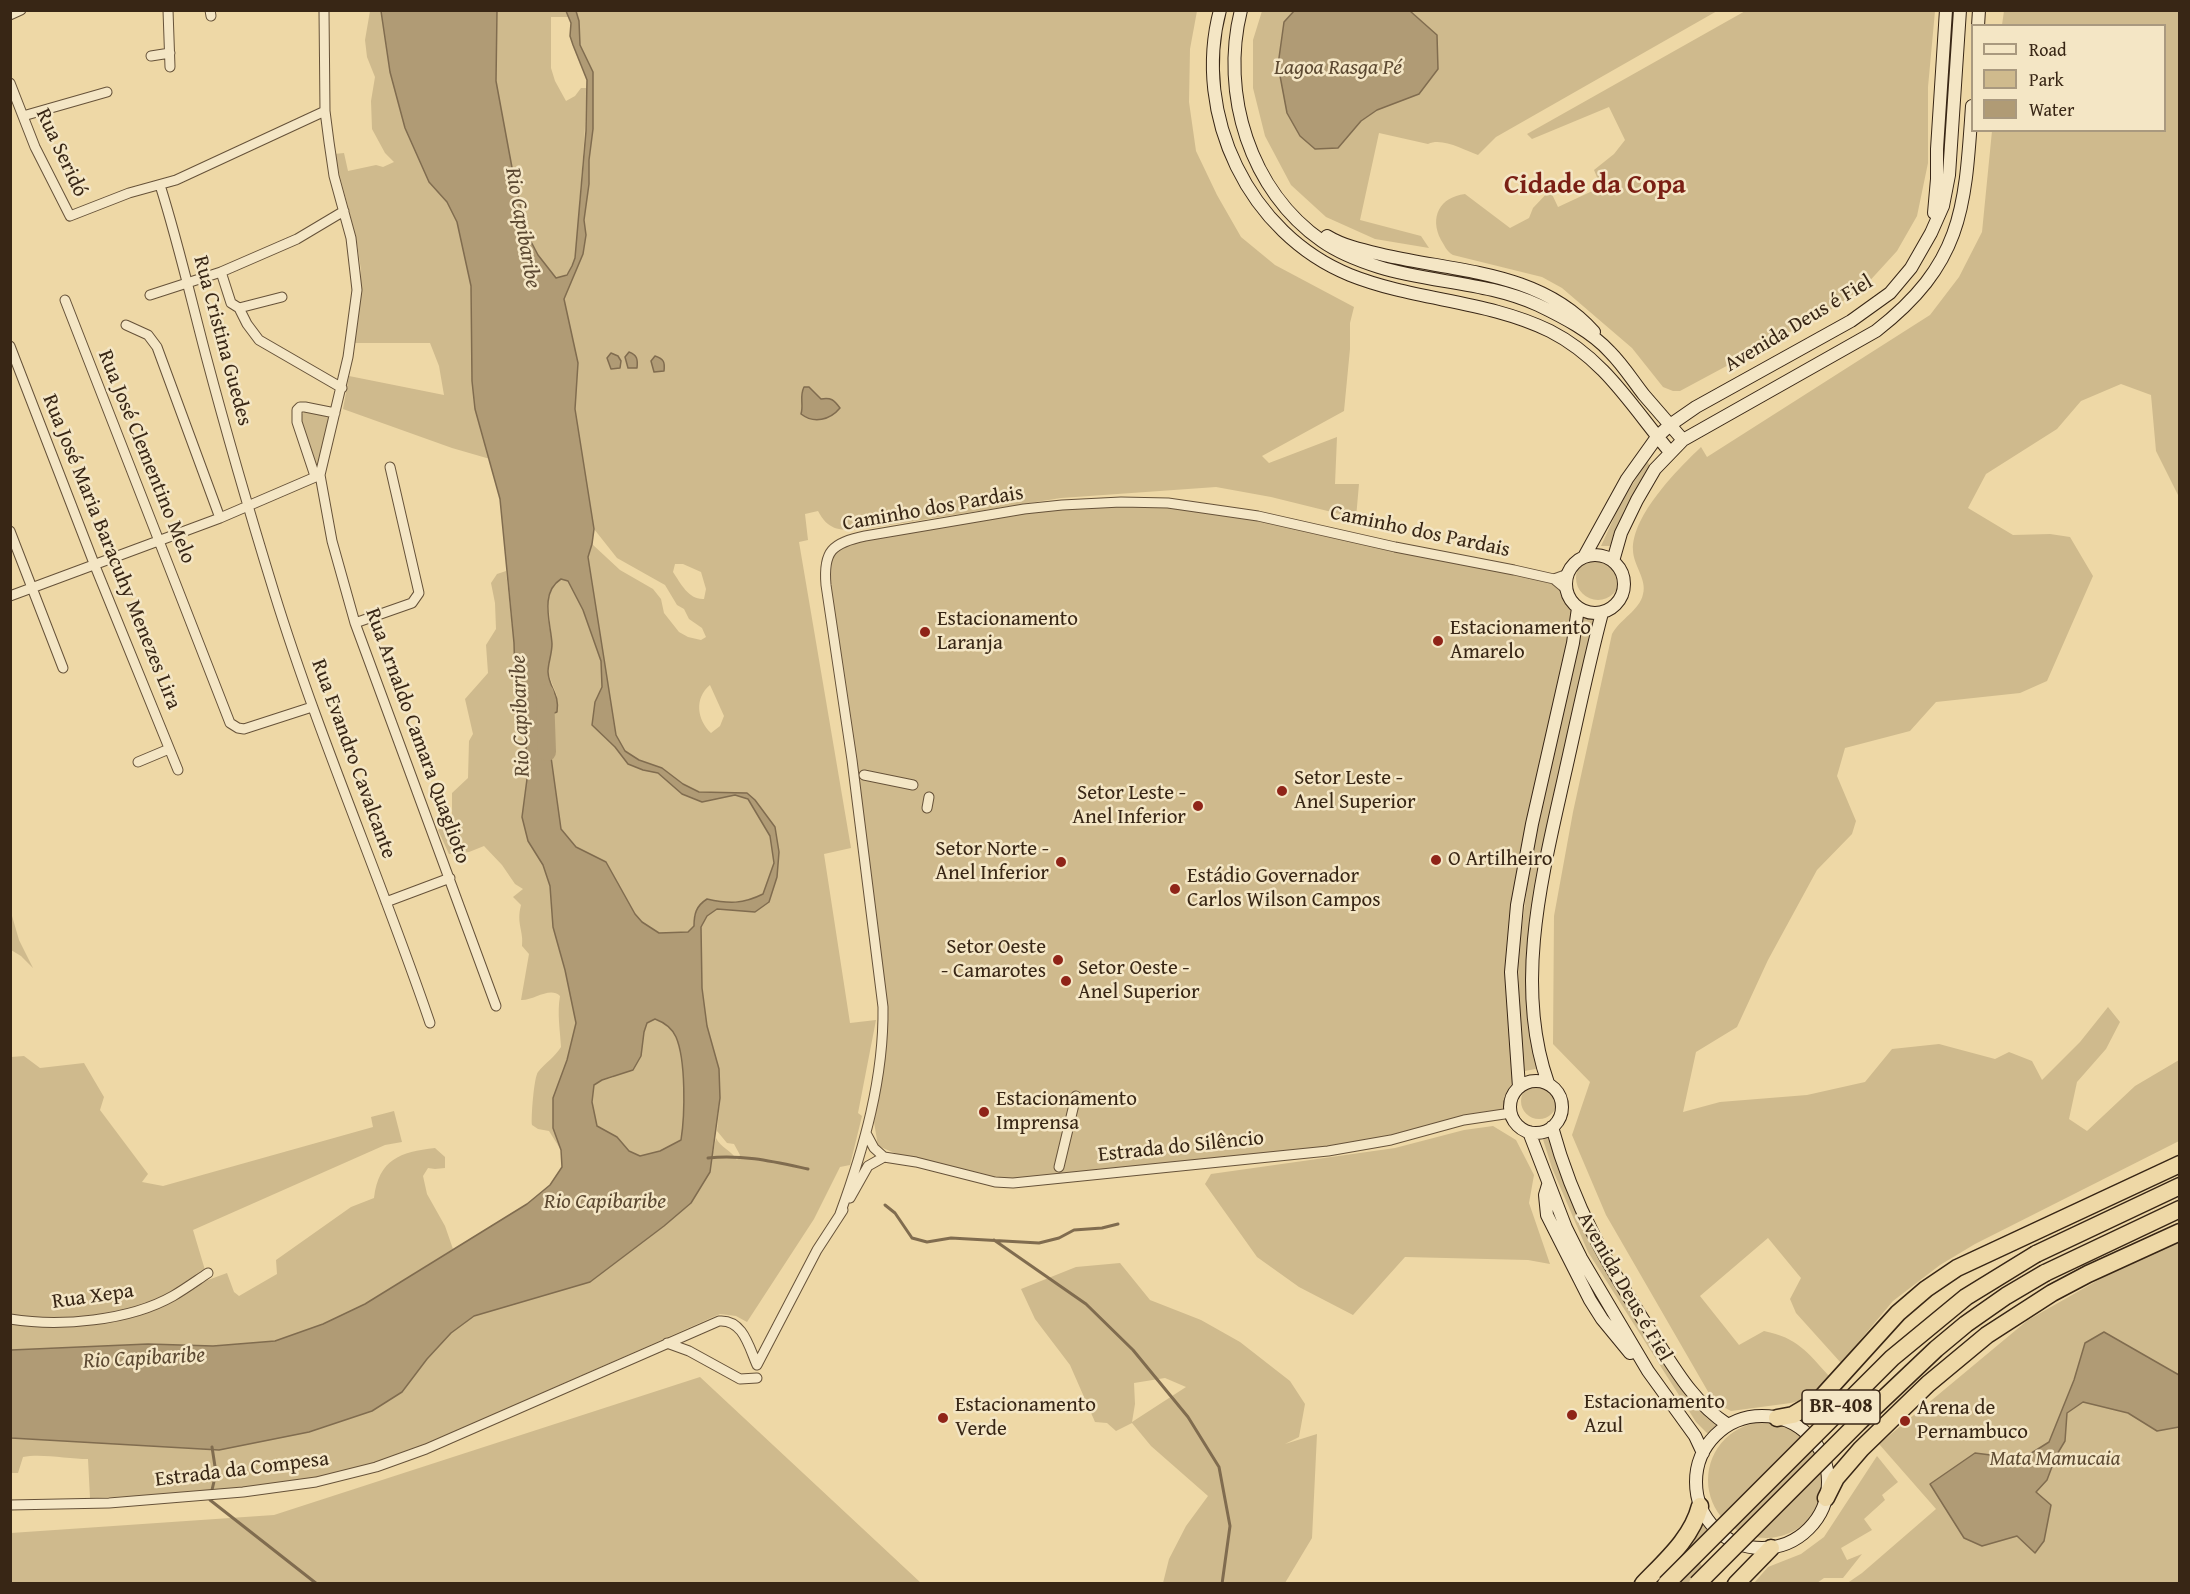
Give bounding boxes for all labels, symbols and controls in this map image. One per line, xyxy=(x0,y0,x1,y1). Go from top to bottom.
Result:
legend xyxy=(1971,24,2166,132)
text: Road xyxy=(2029,36,2067,63)
water label: Lagoa Rasga Pé xyxy=(1274,55,1402,81)
text: Park xyxy=(2029,66,2064,93)
text: Water xyxy=(2029,96,2074,123)
street label: Rua Seridó xyxy=(30,105,92,201)
water label: Rio Capibaribe xyxy=(498,165,546,291)
district label: Cidade da Copa xyxy=(1504,170,1686,202)
street label: Rua Cristina Guedes xyxy=(187,253,257,429)
street label: Avenida Deus é Fiel xyxy=(1720,270,1878,378)
street label: Rua José Clementino Melo xyxy=(92,346,200,568)
street label: Rua José Maria Baracuhy Menezes Lira xyxy=(36,391,186,713)
street label: Caminho dos Pardais xyxy=(841,481,1025,537)
street label: Caminho dos Pardais xyxy=(1328,501,1512,563)
street label: Rua Arnaldo Camara Quaglioto xyxy=(359,605,475,867)
place label: Estacionamento Laranja xyxy=(937,607,1078,657)
place label: Estacionamento Amarelo xyxy=(1450,616,1591,666)
marker: Estacionamento Laranja xyxy=(918,625,932,639)
marker: Estacionamento Amarelo xyxy=(1431,634,1445,648)
water label: Rio Capibaribe xyxy=(506,654,536,778)
street label: Rua Evandro Cavalcante xyxy=(305,656,401,862)
place label: Setor Leste - Anel Superior xyxy=(1294,766,1416,816)
place label: Setor Leste - Anel Inferior xyxy=(1072,781,1186,831)
marker: Setor Leste - Anel Superior xyxy=(1275,784,1289,798)
marker: Setor Leste - Anel Inferior xyxy=(1191,799,1205,813)
place label: Setor Norte - Anel Inferior xyxy=(935,837,1049,887)
place label: O Artilheiro xyxy=(1448,847,1553,873)
marker: O Artilheiro xyxy=(1429,853,1443,867)
marker: Setor Norte - Anel Inferior xyxy=(1054,855,1068,869)
place label: Estádio Governador Carlos Wilson Campos xyxy=(1187,864,1381,914)
marker: Estádio Governador Carlos Wilson Campos xyxy=(1168,882,1182,896)
place label: Setor Oeste - Camarotes xyxy=(941,935,1046,985)
marker: Setor Oeste - Camarotes xyxy=(1051,953,1065,967)
place label: Setor Oeste - Anel Superior xyxy=(1078,956,1200,1006)
marker: Setor Oeste - Anel Superior xyxy=(1059,974,1073,988)
place label: Estacionamento Imprensa xyxy=(996,1087,1137,1137)
marker: Estacionamento Imprensa xyxy=(977,1105,991,1119)
street label: Estrada do Silêncio xyxy=(1097,1126,1265,1168)
water label: Rio Capibaribe xyxy=(544,1189,666,1215)
street label: Avenida Deus é Fiel xyxy=(1571,1208,1677,1366)
street label: Rua Xepa xyxy=(51,1279,135,1315)
water label: Rio Capibaribe xyxy=(82,1343,206,1375)
place label: Estacionamento Azul xyxy=(1584,1390,1725,1440)
road number: BR-408 xyxy=(1802,1390,1880,1424)
place label: Estacionamento Verde xyxy=(955,1393,1096,1443)
place label: Arena de Pernambuco xyxy=(1917,1396,2028,1446)
marker: Estacionamento Azul xyxy=(1565,1408,1579,1422)
marker: Estacionamento Verde xyxy=(936,1411,950,1425)
marker: Arena de Pernambuco xyxy=(1898,1414,1912,1428)
street label: Estrada da Compesa xyxy=(154,1447,330,1493)
park label: Mata Mamucaia xyxy=(1990,1447,2120,1473)

